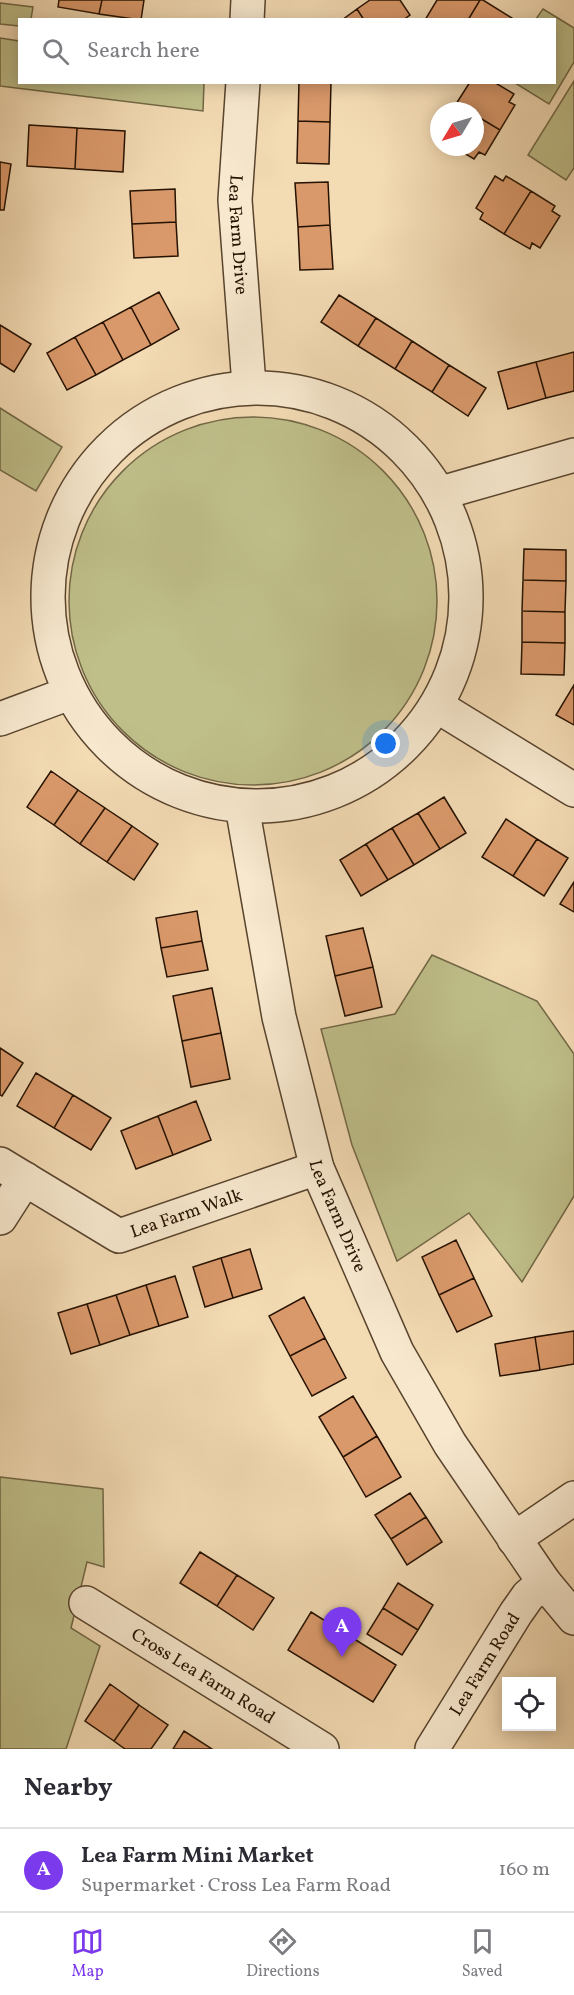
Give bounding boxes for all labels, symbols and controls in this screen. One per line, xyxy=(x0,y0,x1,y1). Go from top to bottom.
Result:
search box xyxy=(18,18,556,84)
icon: search xyxy=(39,35,72,68)
text: Search here xyxy=(87,36,200,67)
north arrow xyxy=(430,102,484,156)
street label: Lea Farm Drive xyxy=(221,174,253,296)
your location xyxy=(371,729,400,758)
street label: Lea Farm Drive xyxy=(301,1157,372,1277)
street label: Lea Farm Walk xyxy=(127,1184,246,1245)
pin: A xyxy=(322,1608,362,1657)
street label: Lea Farm Road xyxy=(444,1608,527,1721)
street label: Cross Lea Farm Road xyxy=(126,1623,279,1731)
map controls xyxy=(502,1677,556,1731)
button: locate xyxy=(502,1677,556,1731)
text: Nearby xyxy=(24,1770,113,1806)
text: Lea Farm Mini Market xyxy=(81,1841,314,1872)
text: A xyxy=(36,1856,51,1884)
text: 160 m xyxy=(498,1856,550,1884)
text: Supermarket · Cross Lea Farm Road xyxy=(81,1872,391,1900)
tab: Map xyxy=(71,1925,104,1983)
tab: Directions xyxy=(246,1925,320,1983)
tab: Saved xyxy=(462,1925,503,1983)

